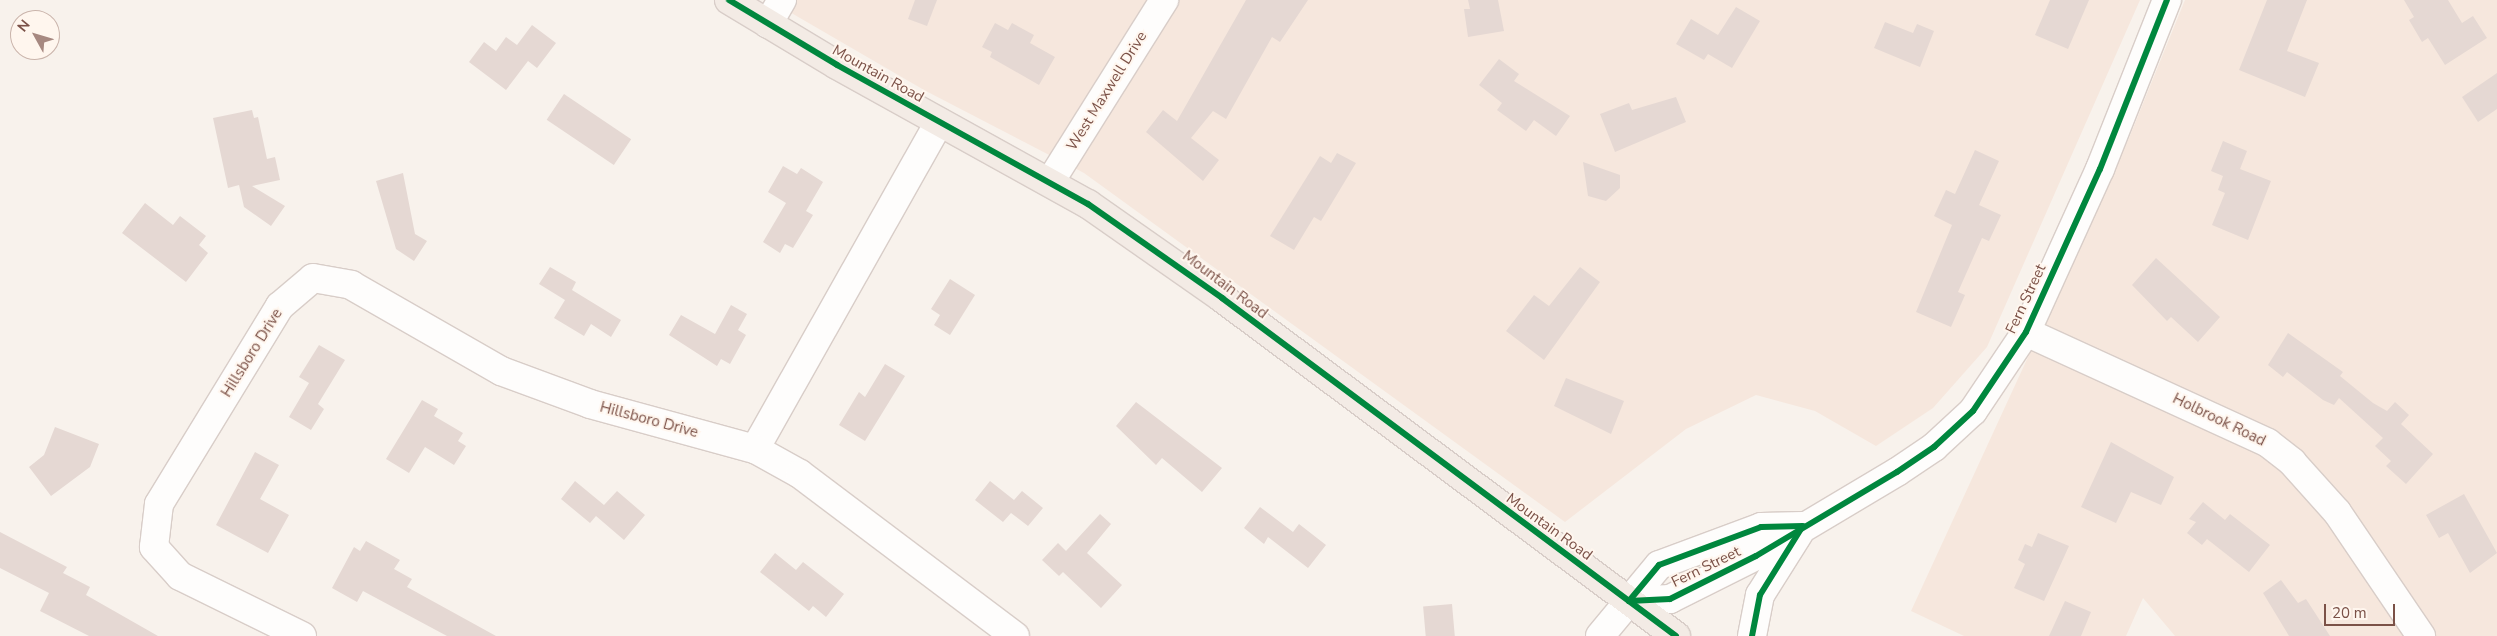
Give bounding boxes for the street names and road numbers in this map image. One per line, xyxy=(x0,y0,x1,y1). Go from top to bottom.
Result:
street label: West Maxwell Drive xyxy=(1063,28,1151,154)
street label: Mountain Road xyxy=(829,41,927,107)
street label: Mountain Road xyxy=(1179,247,1271,323)
street label: Fern Street xyxy=(2002,261,2050,337)
street label: Hillsboro Drive xyxy=(218,305,286,401)
street label: Holbrook Road xyxy=(2170,390,2268,450)
street label: Hillsboro Drive xyxy=(598,398,700,442)
street label: Mountain Road xyxy=(1502,490,1596,564)
street label: Fern Street xyxy=(1669,543,1743,591)

